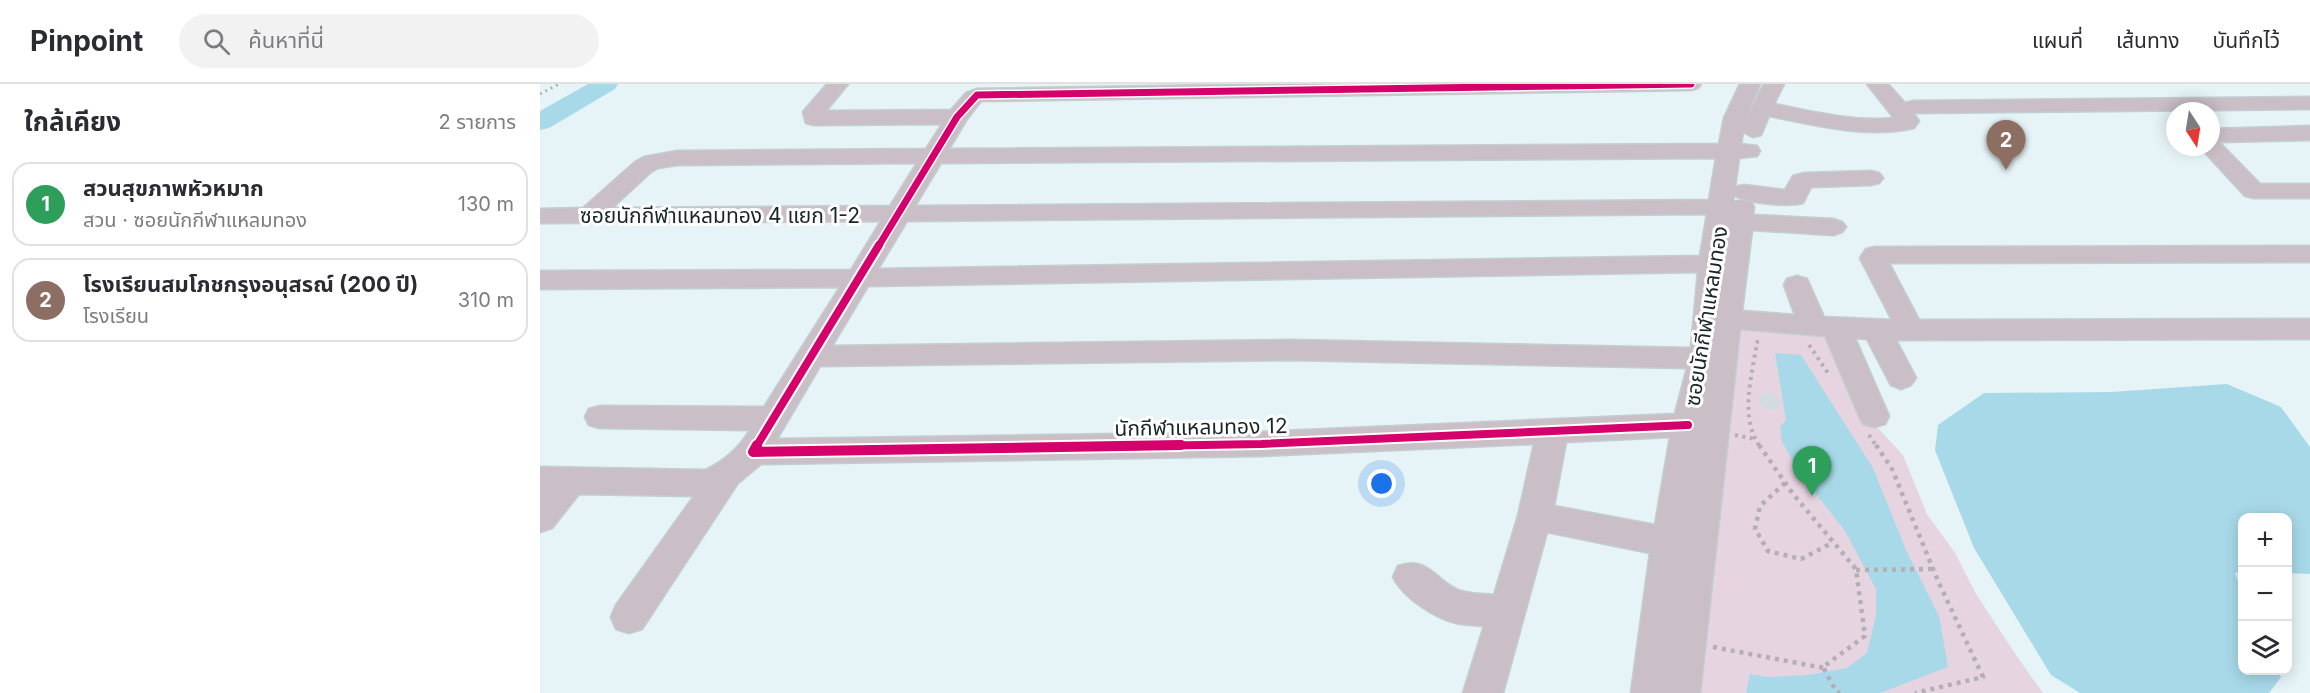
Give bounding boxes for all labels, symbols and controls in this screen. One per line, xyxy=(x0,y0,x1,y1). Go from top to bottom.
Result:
search box xyxy=(179,14,599,68)
text: Pinpoint xyxy=(30,24,143,58)
icon: search xyxy=(200,25,233,58)
text: ค้นหาที่นี่ xyxy=(248,27,324,53)
text: แผนที่ xyxy=(2032,28,2083,53)
text: เส้นทาง xyxy=(2116,28,2180,53)
text: บันทึกไว้ xyxy=(2213,28,2280,53)
north arrow xyxy=(2166,102,2220,156)
text: ใกล้เคียง xyxy=(24,106,121,137)
text: 2 รายการ xyxy=(439,110,516,134)
pin: 2 xyxy=(1986,120,2026,170)
text: สวนสุขภาพหัวหมาก xyxy=(83,175,264,201)
text: 1 xyxy=(41,192,50,216)
text: 130 m xyxy=(458,192,514,216)
street label: ซอยนักกีฬาแหลมทอง 4 แยก 1-2 xyxy=(580,203,860,228)
text: สวน · ซอยนักกีฬาแหลมทอง xyxy=(83,208,307,232)
street label: ซอยนักกีฬาแหลมทอง xyxy=(1679,224,1733,408)
text: โรงเรียนสมโภชกรุงอนุสรณ์ (200 ปี) xyxy=(83,271,418,297)
text: 2 xyxy=(39,288,52,312)
text: 310 m xyxy=(458,288,514,312)
text: โรงเรียน xyxy=(83,304,149,328)
street label: นักกีฬาแหลมทอง 12 xyxy=(1114,413,1288,441)
pin: 1 xyxy=(1792,446,1832,496)
your location xyxy=(1367,469,1396,498)
map controls xyxy=(2238,513,2292,675)
button: + xyxy=(2238,513,2292,567)
button: − xyxy=(2238,567,2292,621)
button: layers xyxy=(2238,621,2292,675)

